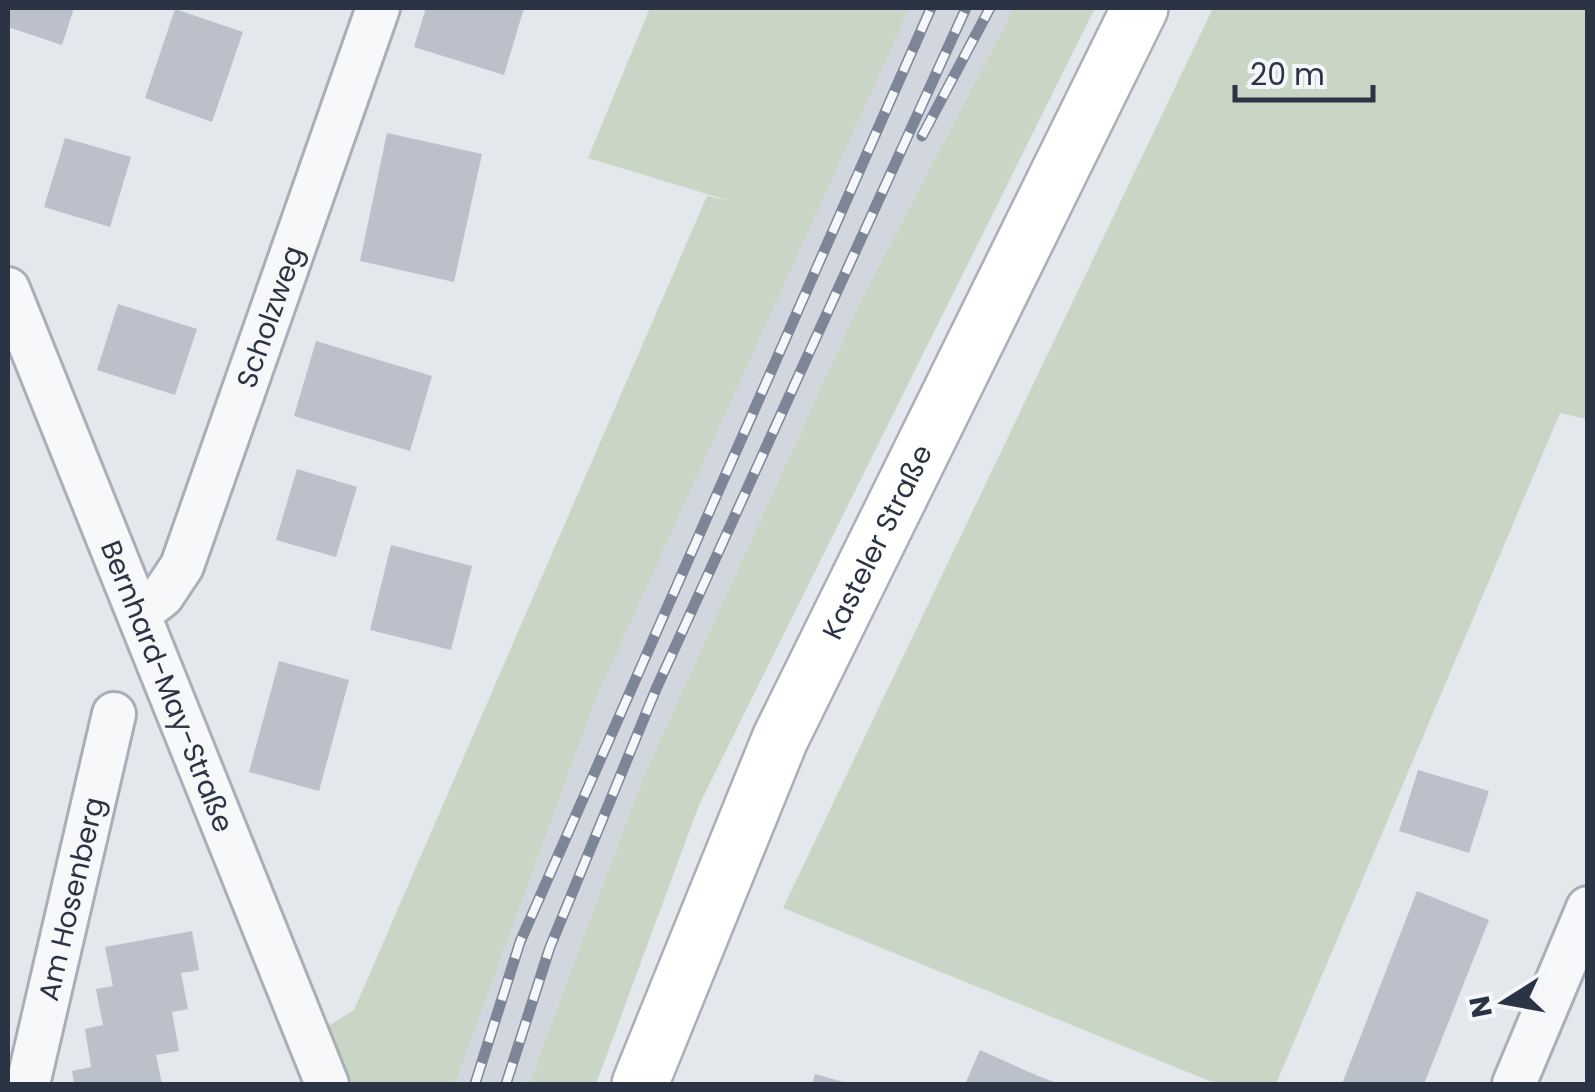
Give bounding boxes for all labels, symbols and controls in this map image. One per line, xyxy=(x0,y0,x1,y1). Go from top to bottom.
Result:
scale bar xyxy=(1235,40,1372,102)
text: 20 m xyxy=(1250,53,1325,96)
street label: Scholzweg xyxy=(227,241,313,393)
street label: Kasteler Straße xyxy=(813,438,942,646)
street label: Bernhard-May-Straße xyxy=(91,535,243,838)
street label: Am Hosenberg xyxy=(29,793,114,1005)
north arrow xyxy=(1455,952,1555,1052)
text: N xyxy=(1460,993,1502,1021)

